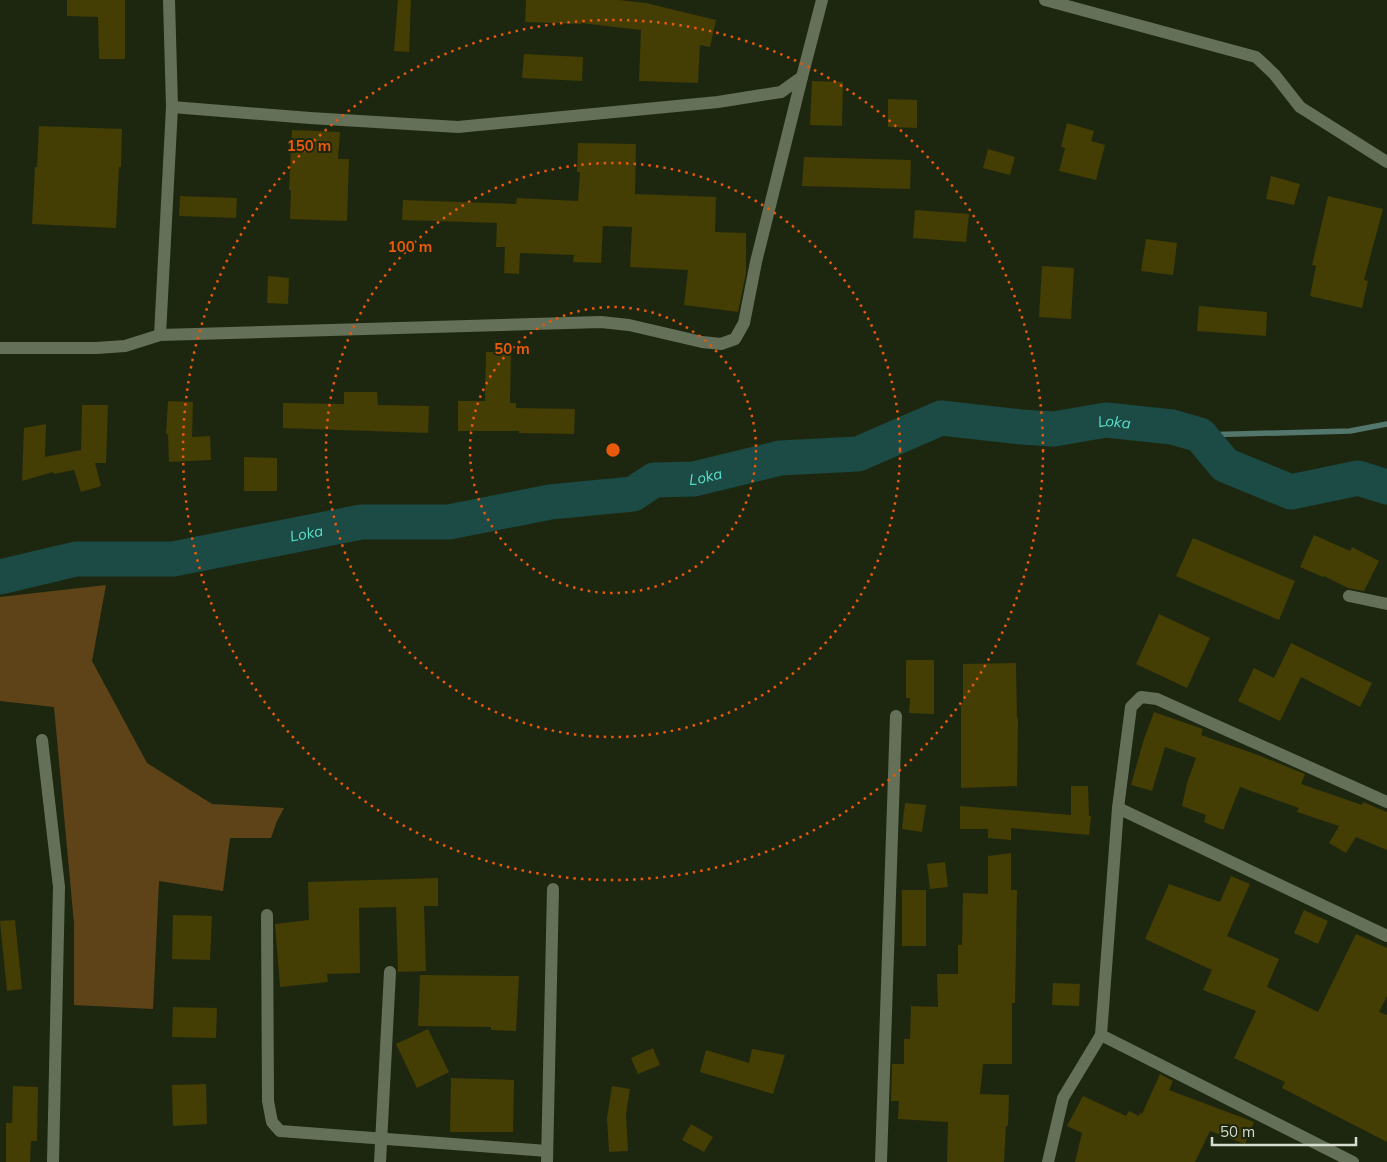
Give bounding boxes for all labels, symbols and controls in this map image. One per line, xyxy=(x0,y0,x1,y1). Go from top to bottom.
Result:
text: 150 m xyxy=(287,136,331,155)
text: 100 m xyxy=(388,237,432,256)
text: 50 m xyxy=(494,339,530,358)
water label: Loka xyxy=(1096,411,1132,432)
centre of rings xyxy=(604,441,622,459)
water label: Loka xyxy=(689,463,724,489)
water label: Loka xyxy=(288,520,325,545)
scale bar xyxy=(1212,1114,1356,1146)
text: 50 m xyxy=(1220,1122,1255,1141)

